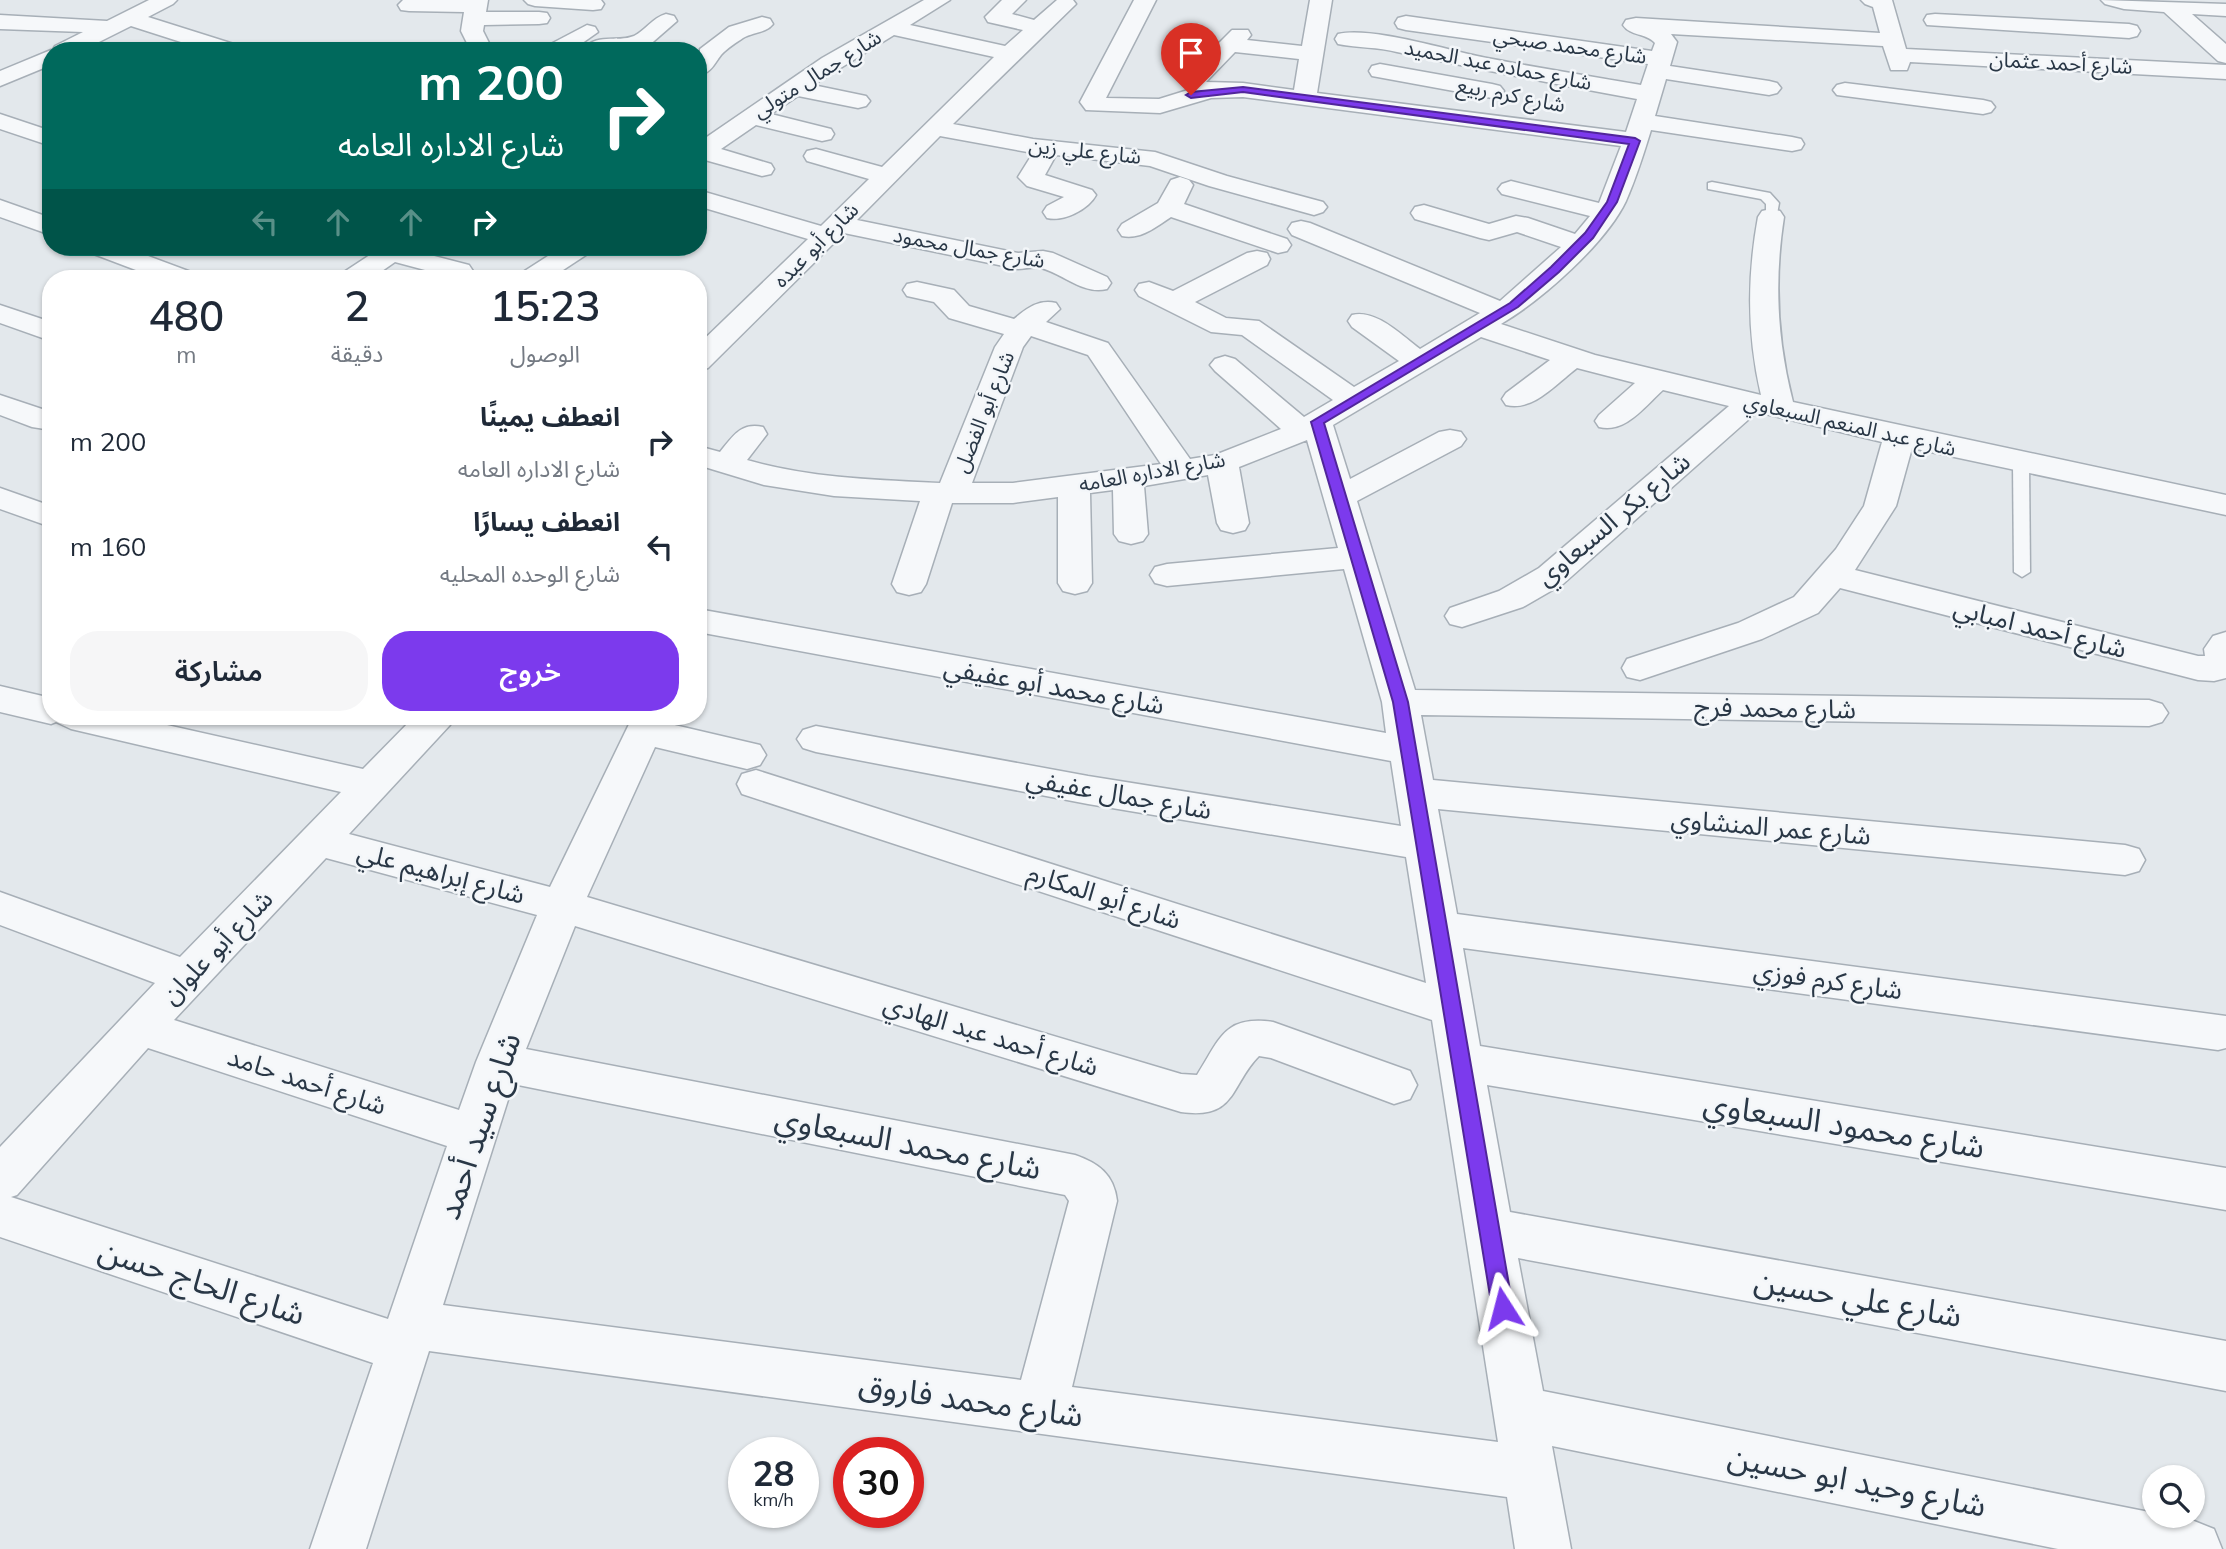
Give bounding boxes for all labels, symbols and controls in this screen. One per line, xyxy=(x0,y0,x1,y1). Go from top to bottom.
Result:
street label: شارع محمد صبحي xyxy=(1491,21,1649,72)
street label: شارع جمال متولي xyxy=(747,23,888,126)
pin xyxy=(1161,23,1221,95)
street label: شارع حماده عبد الحميد xyxy=(1402,33,1594,98)
icon: arrive xyxy=(1172,34,1210,72)
street label: شارع أحمد عثمان xyxy=(1989,45,2133,82)
text: 200 m xyxy=(418,51,564,112)
icon: right xyxy=(588,70,679,161)
street label: شارع كرم ربيع xyxy=(1454,71,1568,121)
text: شارع الاداره العامه xyxy=(338,124,564,164)
street label: شارع علي زين xyxy=(1027,131,1143,173)
street label: شارع أبو عبده xyxy=(767,196,865,294)
icon: left xyxy=(246,203,284,241)
icon: ahead xyxy=(319,203,357,241)
icon: ahead xyxy=(392,203,430,241)
icon: right xyxy=(465,203,503,241)
street label: شارع جمال محمود xyxy=(891,221,1047,276)
text: 2 xyxy=(344,279,370,332)
text: 15:23 xyxy=(490,279,600,332)
text: 480 xyxy=(149,289,224,342)
text: دقيقة xyxy=(331,339,383,368)
text: الوصول xyxy=(510,339,580,368)
text: m xyxy=(176,340,196,369)
street label: شارع أبو الفضل xyxy=(947,347,1022,477)
street label: شارع عبد المنعم السبعاوي xyxy=(1741,387,1959,465)
text: انعطف يمينًا xyxy=(480,400,620,433)
icon: right xyxy=(641,423,679,461)
text: 200 m xyxy=(70,425,146,458)
street label: شارع الاداره العامه xyxy=(1077,445,1228,500)
street label: شارع بكر السبعاوي xyxy=(1529,445,1699,596)
text: شارع الاداره العامه xyxy=(458,454,620,483)
text: انعطف يسارًا xyxy=(473,505,620,538)
icon: left xyxy=(641,528,679,566)
text: 160 m xyxy=(70,530,146,563)
text: شارع الوحده المحليه xyxy=(440,559,620,588)
street label: شارع أحمد امبابي xyxy=(1949,590,2130,669)
button: مشاركة xyxy=(70,631,368,711)
button: خروج xyxy=(382,631,679,711)
street label: شارع محمد أبو عفيفي xyxy=(941,650,1167,725)
street label: شارع محمد فرج xyxy=(1694,690,1856,728)
street label: شارع جمال عفيفي xyxy=(1023,761,1214,830)
street label: شارع عمر المنشاوي xyxy=(1669,801,1872,856)
street label: شارع إبراهيم علي xyxy=(353,834,529,915)
street label: شارع أبو المكارم xyxy=(1022,855,1185,940)
street label: شارع أبو علوان xyxy=(154,882,282,1013)
street label: شارع كرم فوزي xyxy=(1751,953,1905,1010)
street label: شارع أحمد عبد الهادي xyxy=(879,986,1103,1087)
street label: شارع سيد أحمد xyxy=(427,1027,533,1226)
street label: شارع أحمد حامد xyxy=(223,1039,391,1125)
street label: شارع محمود السبعاوي xyxy=(1700,1082,1987,1171)
street label: شارع محمد السبعاوي xyxy=(771,1097,1045,1193)
street label: شارع الحاج حسن xyxy=(93,1229,311,1338)
street label: شارع علي حسين xyxy=(1751,1259,1965,1340)
position arrow xyxy=(1466,1271,1540,1345)
street label: شارع محمد فاروق xyxy=(856,1363,1086,1440)
street label: شارع وحيد ابو حسين xyxy=(1724,1435,1990,1530)
speed limit sign: 30 xyxy=(833,1437,924,1528)
text: 28 xyxy=(752,1451,795,1495)
map controls xyxy=(2142,1465,2205,1528)
button: search xyxy=(2142,1465,2205,1528)
text: km/h xyxy=(753,1488,794,1511)

